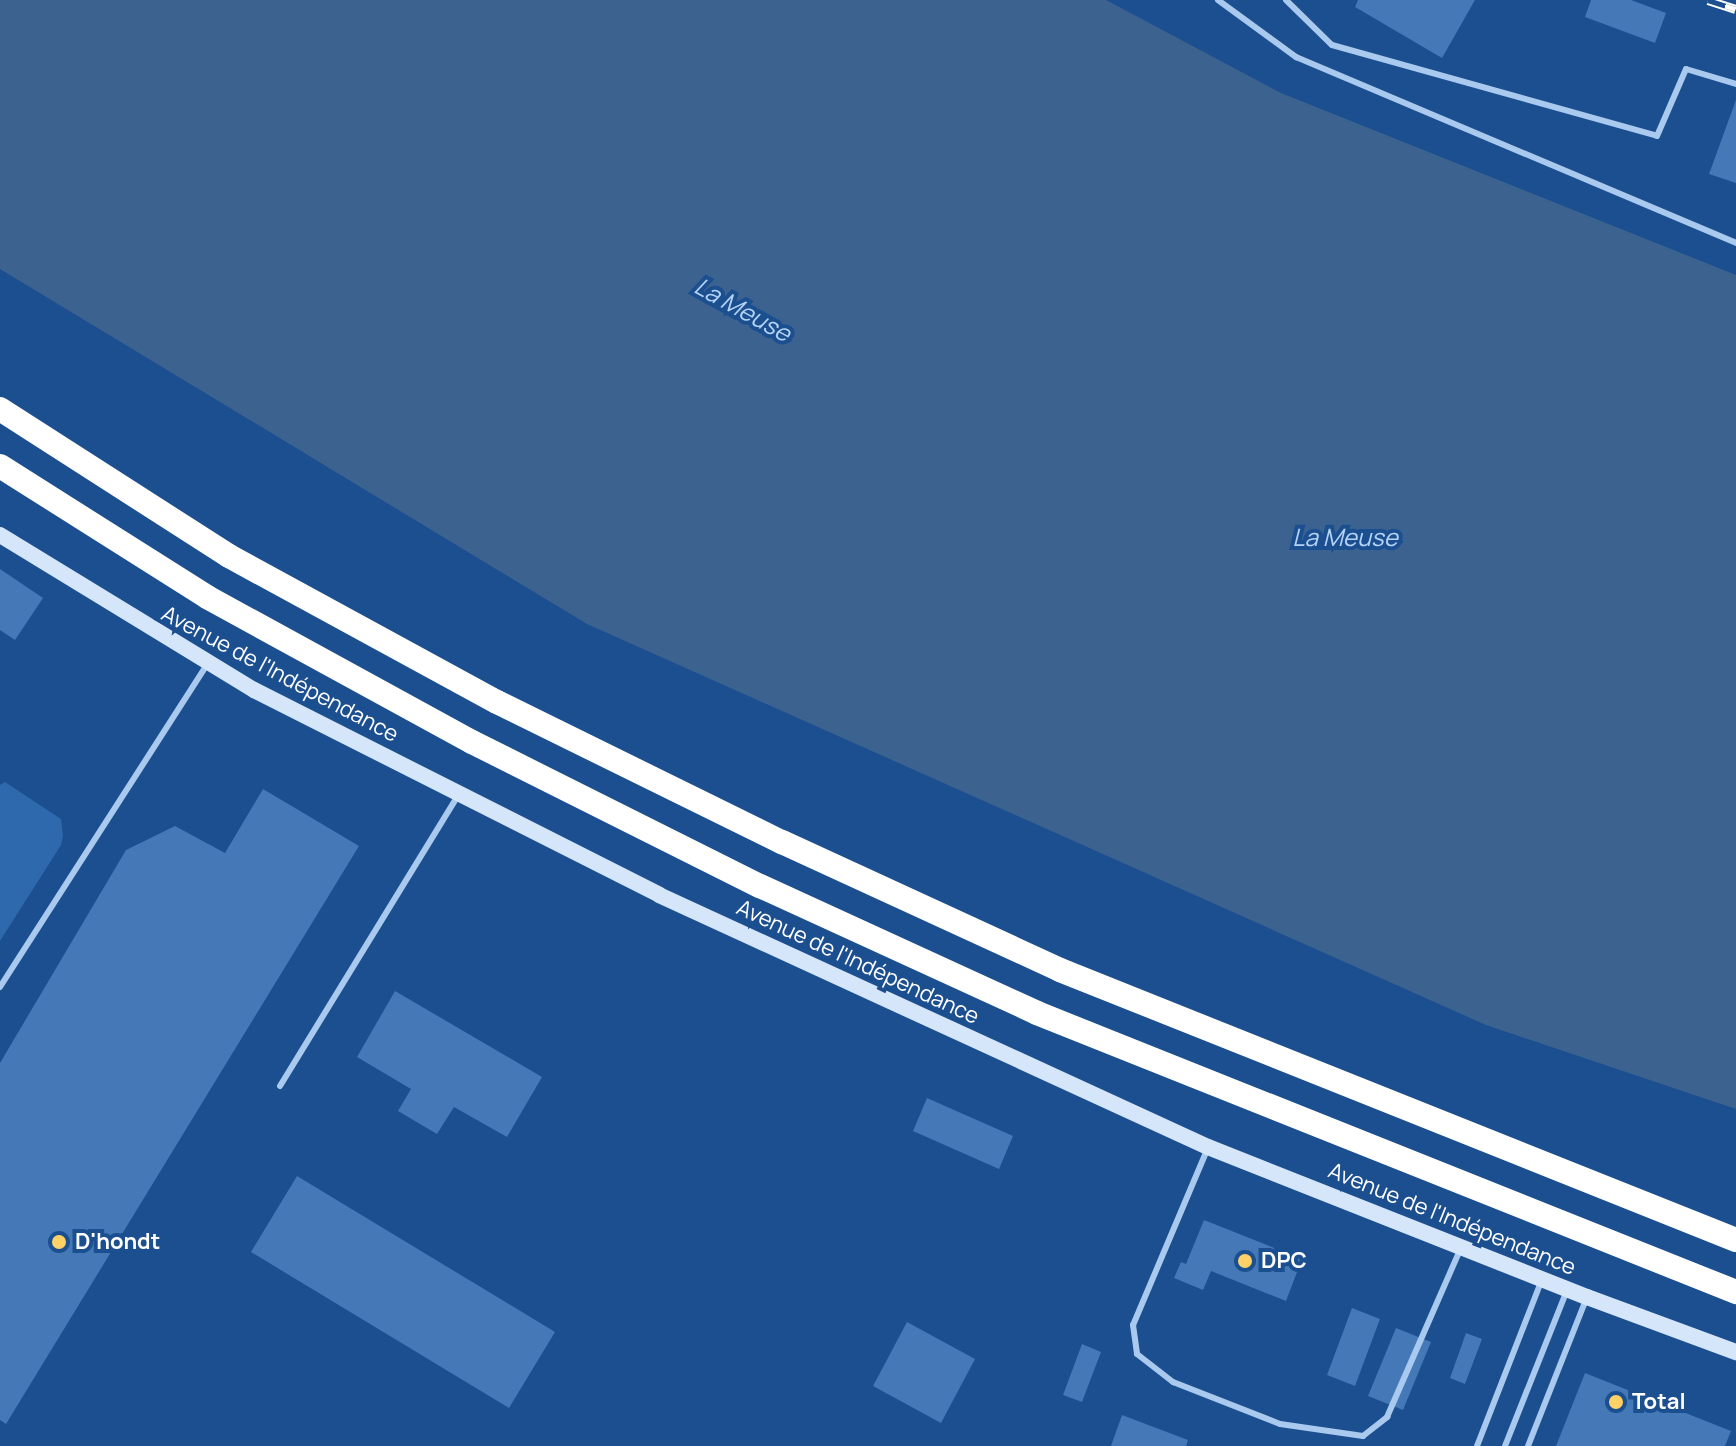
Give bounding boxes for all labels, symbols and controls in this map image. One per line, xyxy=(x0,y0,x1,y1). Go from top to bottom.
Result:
water label: La Meuse xyxy=(690,271,796,347)
water label: La Meuse xyxy=(1292,523,1398,551)
street label: Avenue de l'Indépendance xyxy=(157,600,403,748)
street label: Avenue de l'Indépendance xyxy=(733,894,983,1030)
street label: Avenue de l'Indépendance xyxy=(1324,1157,1580,1281)
place label: D'hondt xyxy=(75,1229,160,1255)
marker: D'hondt xyxy=(50,1233,68,1251)
place label: DPC xyxy=(1261,1248,1307,1274)
marker: DPC xyxy=(1236,1252,1254,1270)
place label: Total xyxy=(1632,1389,1686,1415)
marker: Total xyxy=(1607,1393,1625,1411)

